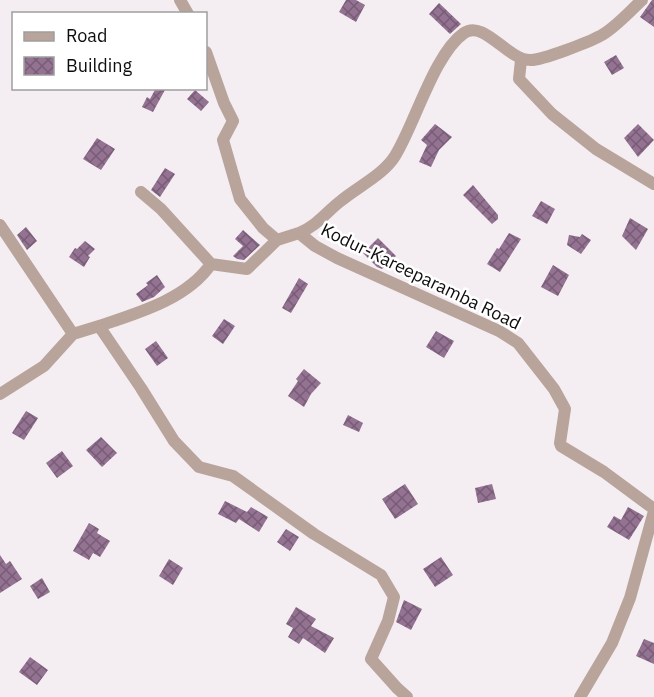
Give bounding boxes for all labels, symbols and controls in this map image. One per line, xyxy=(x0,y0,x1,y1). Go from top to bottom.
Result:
legend xyxy=(12,12,207,90)
text: Road xyxy=(66,24,107,47)
text: Building xyxy=(66,54,133,77)
street label: Kodur-Kareeparamba Road xyxy=(317,217,525,335)

